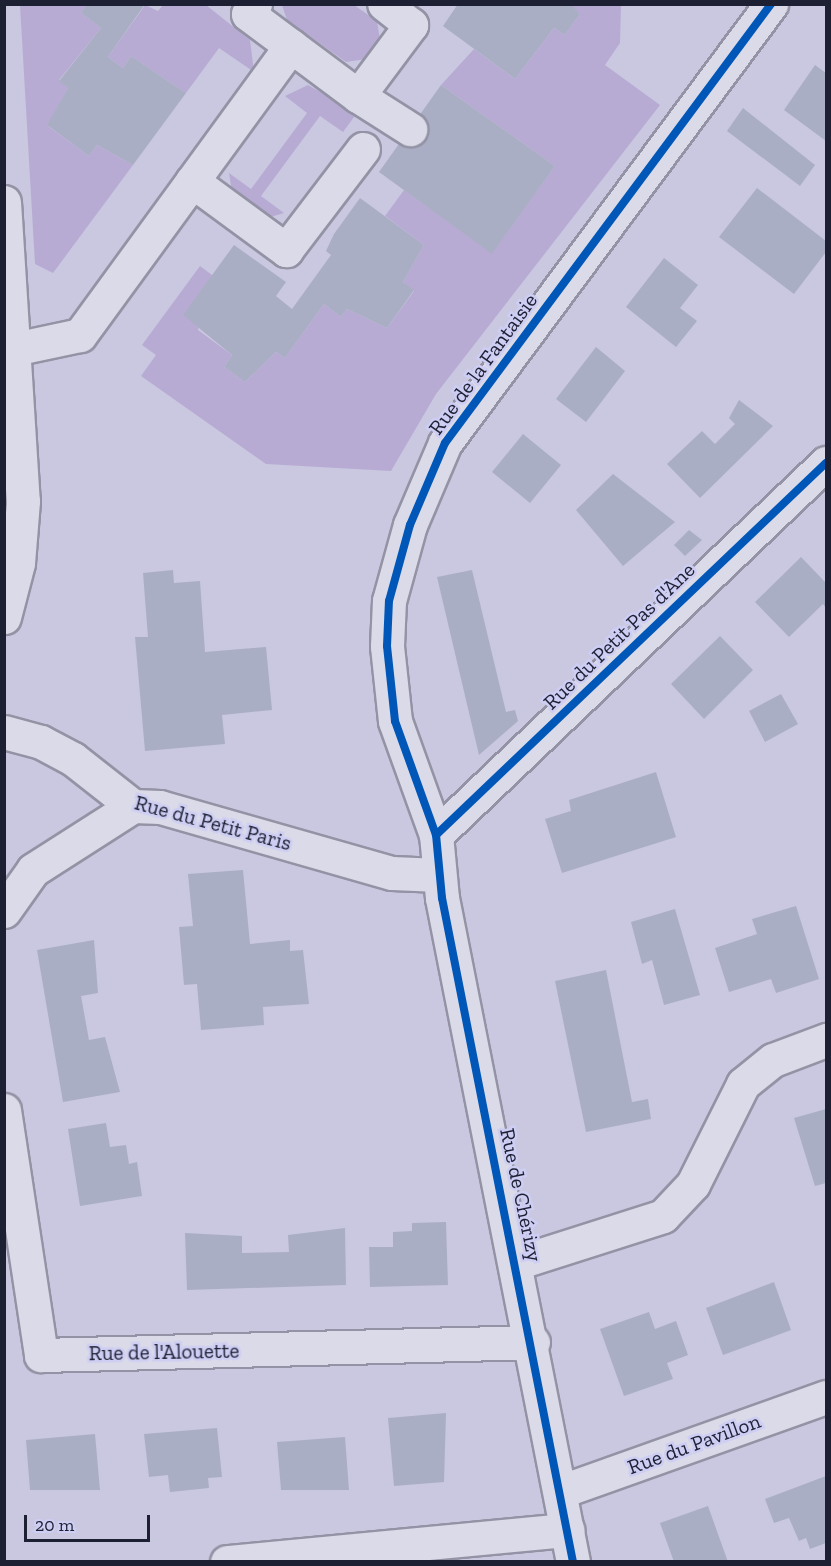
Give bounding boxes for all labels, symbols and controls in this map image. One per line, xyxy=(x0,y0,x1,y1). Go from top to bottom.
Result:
street label: Rue de la Fantaisie xyxy=(423,288,543,440)
street label: Rue du Petit Pas d'Ane xyxy=(538,557,700,715)
street label: Rue du Petit Paris xyxy=(132,790,294,856)
street label: Rue de Chérizy xyxy=(495,1126,547,1264)
street label: Rue de l'Alouette xyxy=(88,1338,240,1366)
street label: Rue du Pavillon xyxy=(624,1408,764,1480)
scale bar xyxy=(27,1503,153,1541)
text: 20 m xyxy=(35,1514,74,1536)

